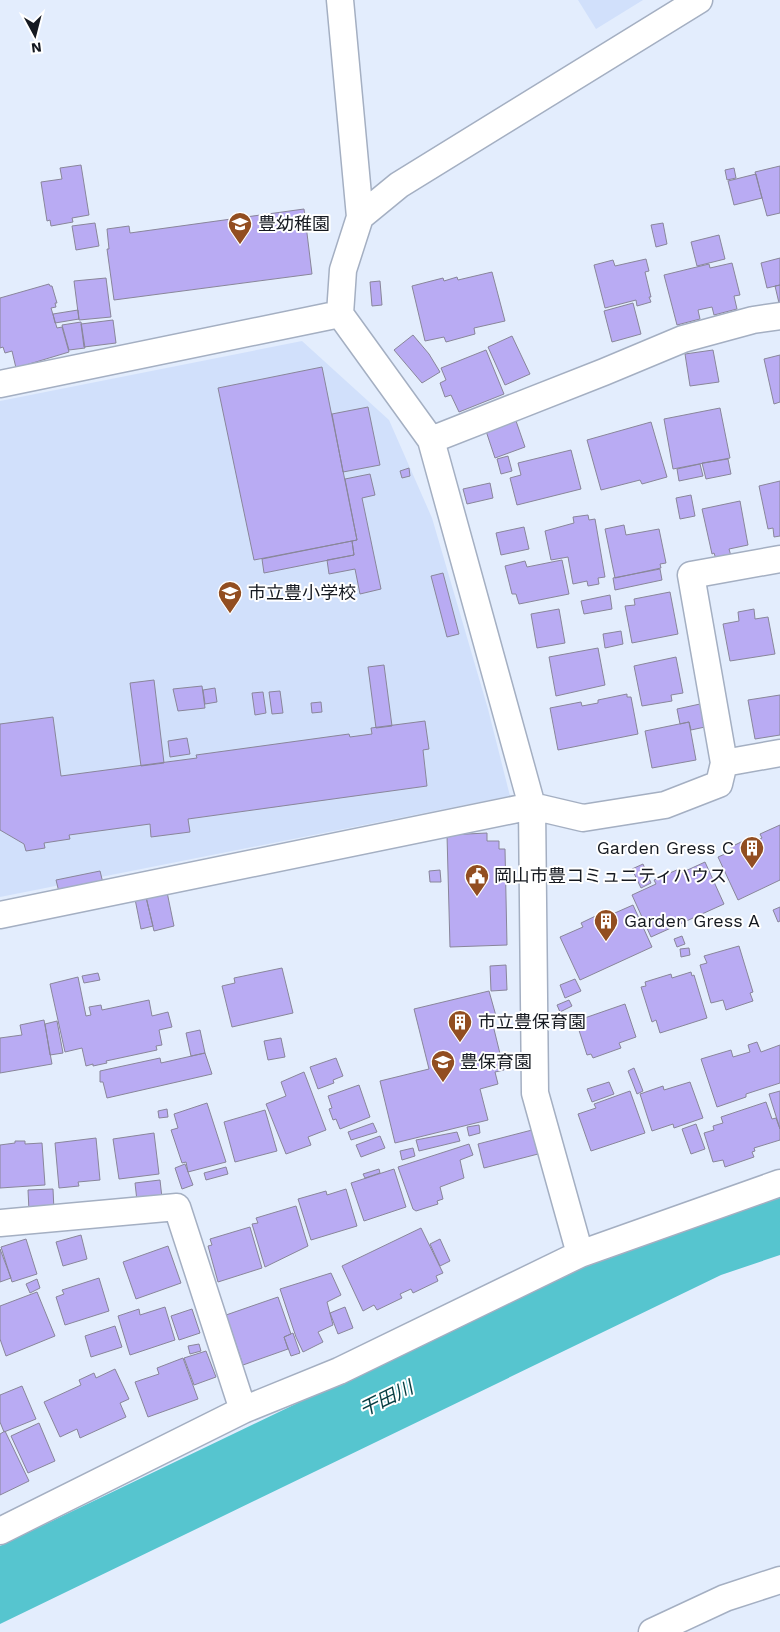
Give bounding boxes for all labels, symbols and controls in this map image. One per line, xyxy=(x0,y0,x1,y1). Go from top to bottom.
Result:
north arrow xyxy=(10,10,60,60)
text: N xyxy=(30,39,43,56)
school or university icon: 豊幼稚園 xyxy=(227,211,253,245)
place label: 豊幼稚園 xyxy=(258,213,330,234)
school or university icon: 市立豊小学校 xyxy=(217,580,243,614)
place label: 市立豊小学校 xyxy=(248,582,356,603)
building icon: Garden Gress C xyxy=(739,835,765,869)
place label: Garden Gress C xyxy=(597,837,734,858)
public building icon: 岡山市豊コミュニティハウス xyxy=(464,863,490,897)
place label: 岡山市豊コミュニティハウス xyxy=(494,865,727,886)
building icon: Garden Gress A xyxy=(593,908,619,942)
place label: Garden Gress A xyxy=(624,910,760,931)
building icon: 市立豊保育園 xyxy=(447,1009,473,1043)
place label: 市立豊保育園 xyxy=(478,1011,586,1032)
school or university icon: 豊保育園 xyxy=(430,1049,456,1083)
place label: 豊保育園 xyxy=(460,1051,532,1072)
water label: 干田川 xyxy=(356,1375,419,1421)

